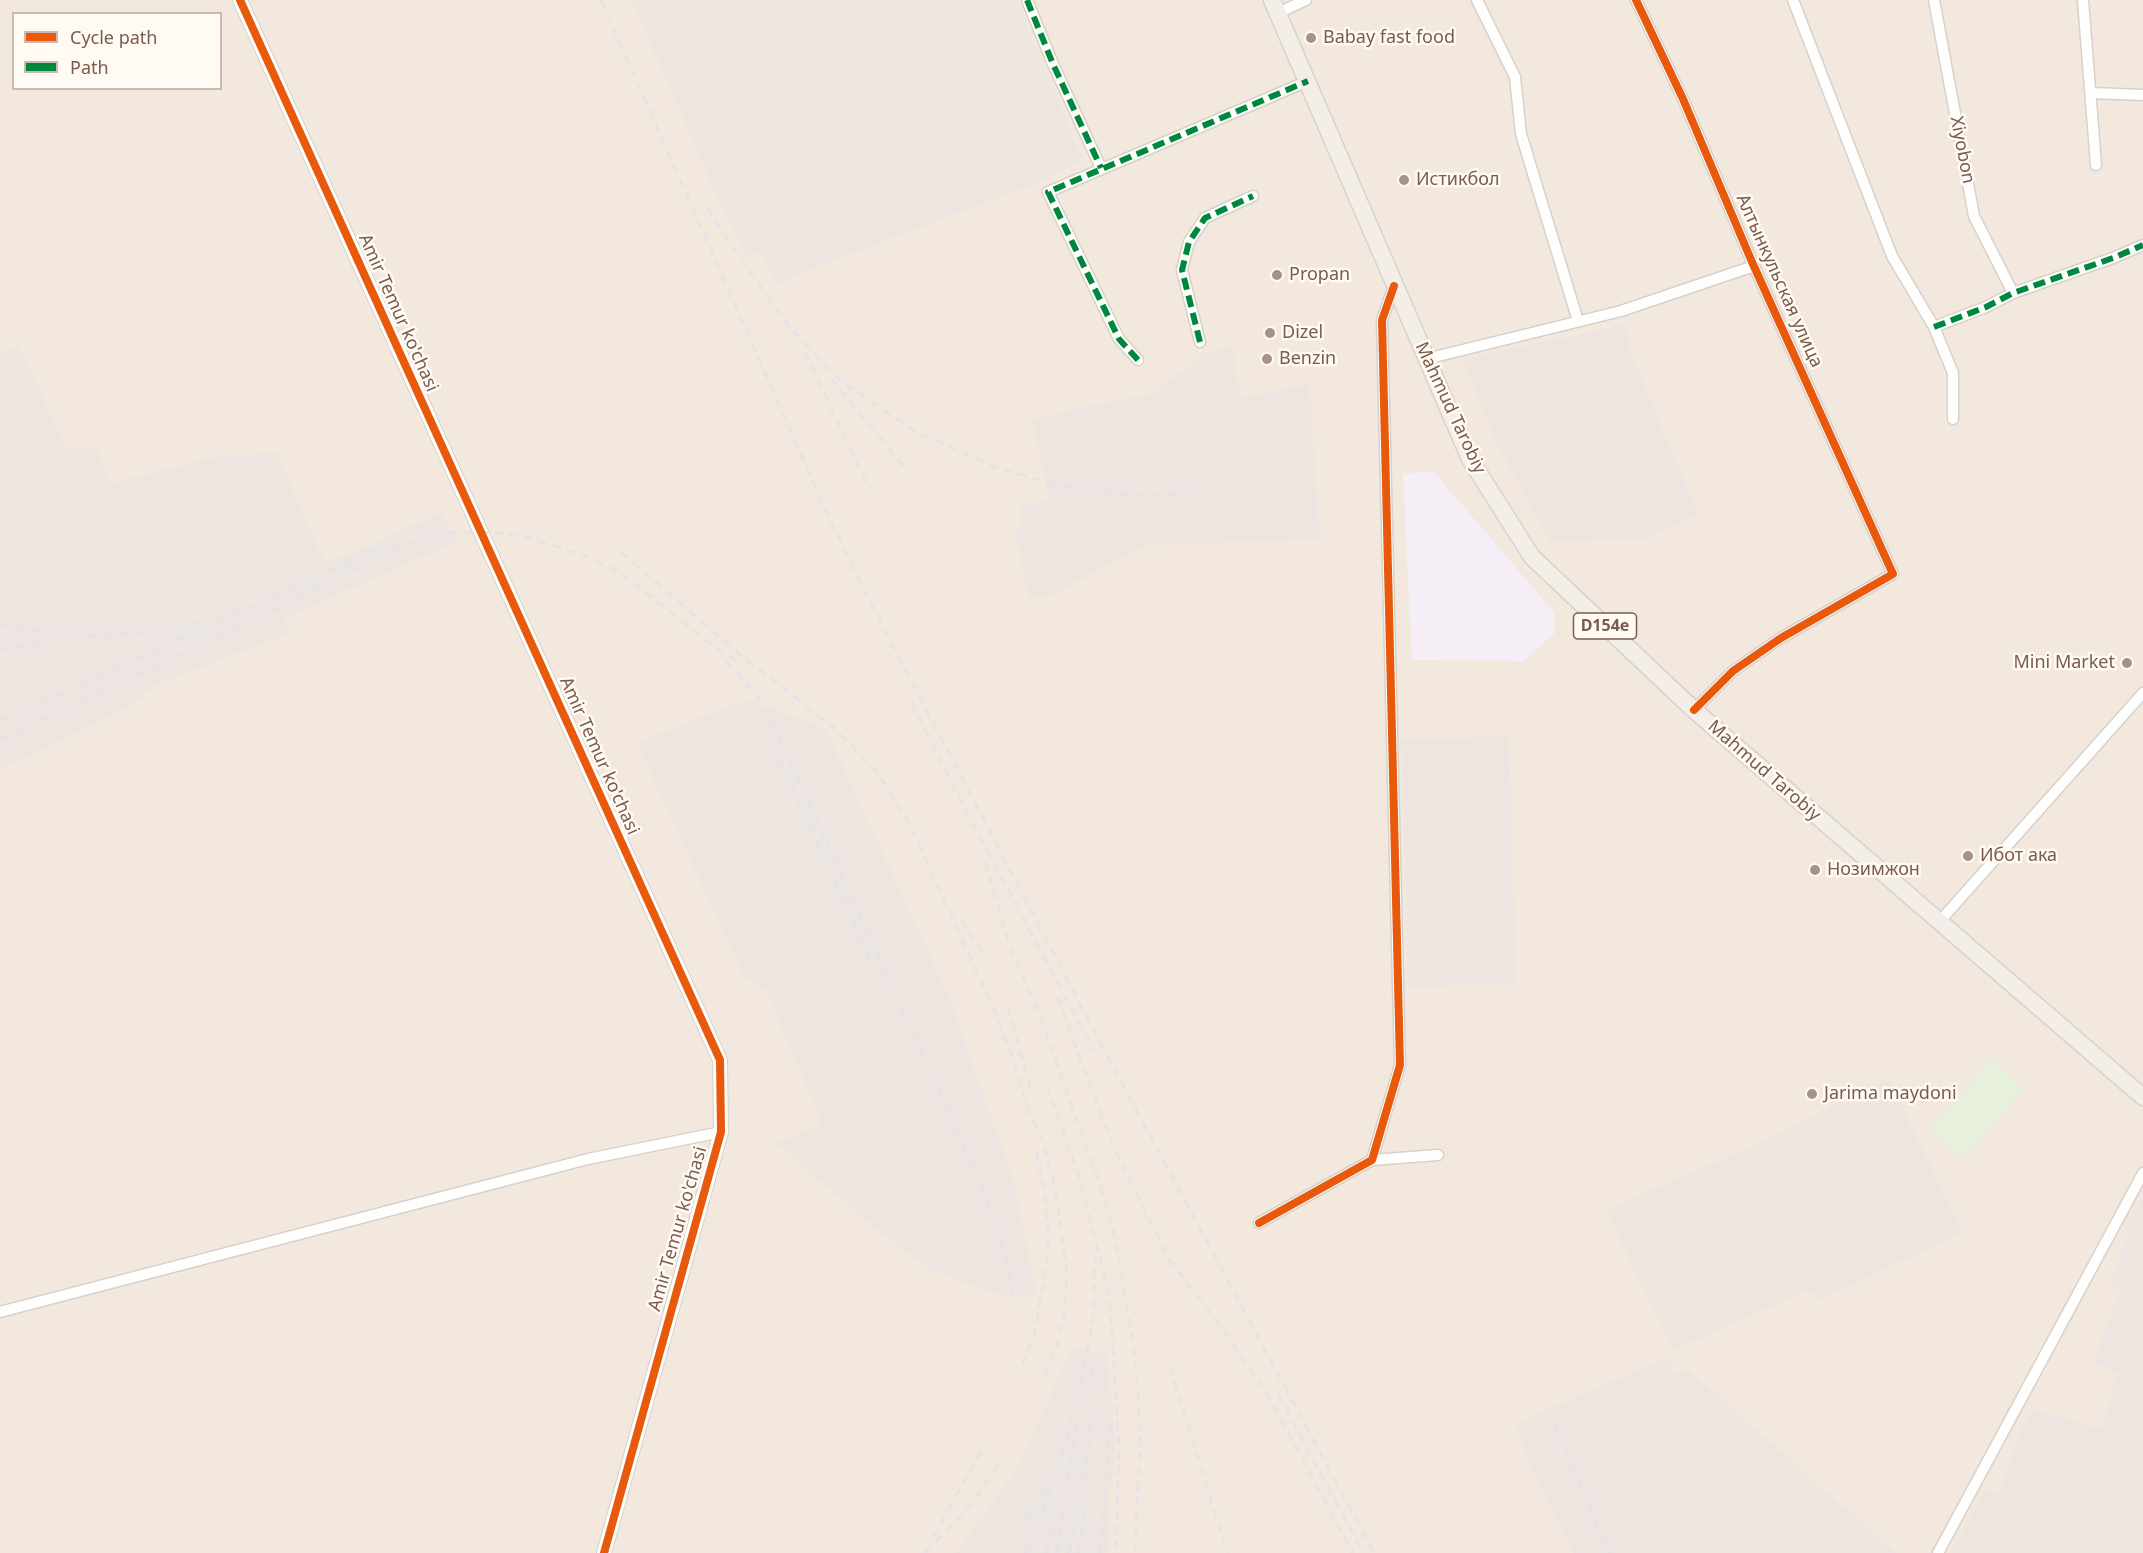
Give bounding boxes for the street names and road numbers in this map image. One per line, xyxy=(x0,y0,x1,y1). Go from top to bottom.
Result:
street label: Xiyobon xyxy=(1945,114,1979,186)
street label: Алтынкульская улица xyxy=(1731,191,1827,371)
street label: Amir Temur ko'chasi xyxy=(353,231,443,395)
street label: Mahmud Tarobiy xyxy=(1410,339,1490,477)
road number: D154e xyxy=(1574,613,1636,639)
street label: Amir Temur ko'chasi xyxy=(554,674,644,838)
street label: Mahmud Tarobiy xyxy=(1703,716,1825,826)
street label: Amir Temur ko'chasi xyxy=(644,1144,712,1314)

